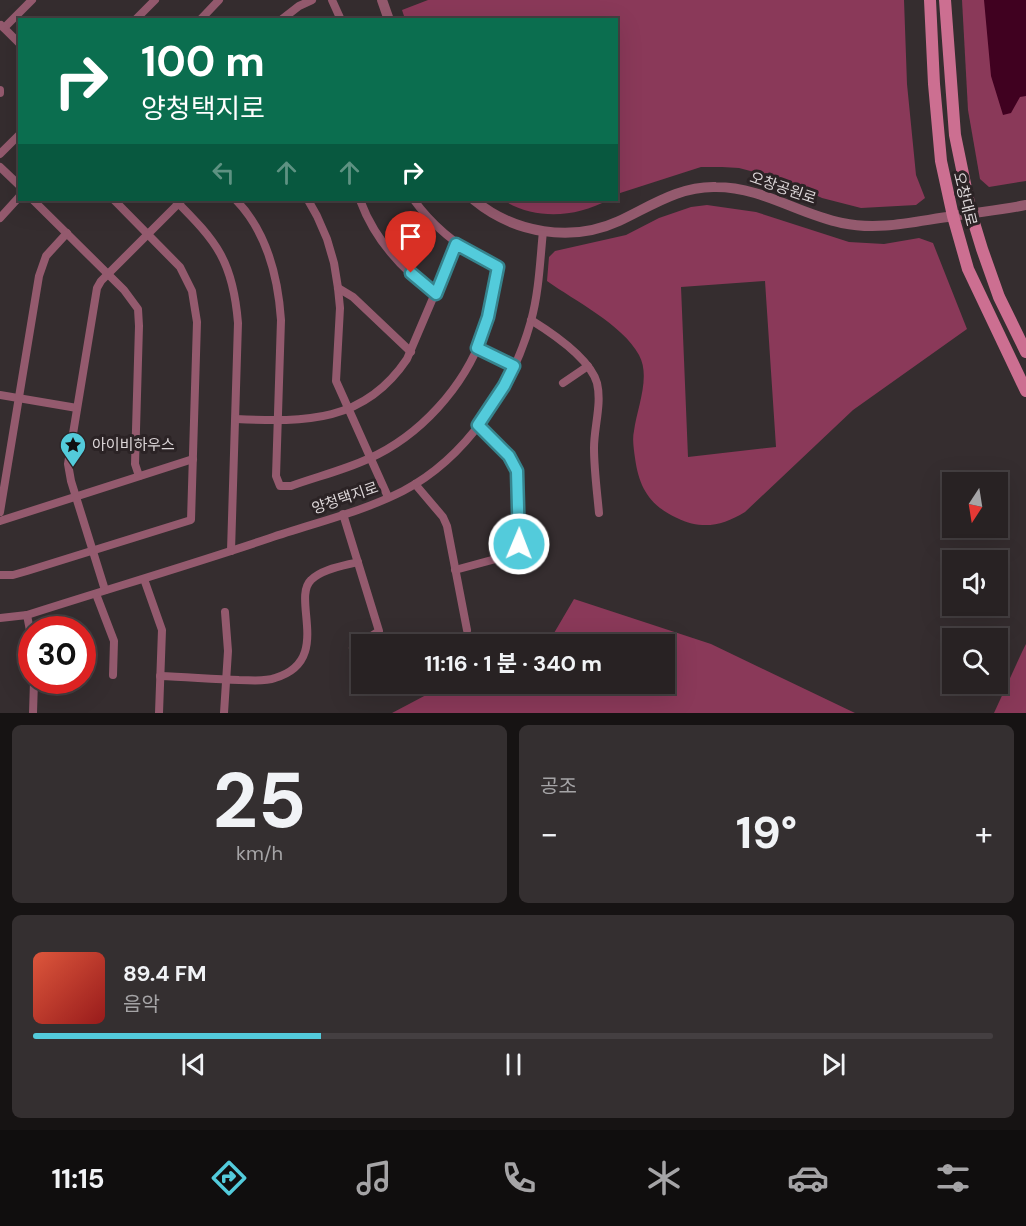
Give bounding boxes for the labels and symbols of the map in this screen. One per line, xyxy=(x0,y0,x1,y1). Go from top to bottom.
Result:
street label: 오창공원로 xyxy=(747,167,819,209)
street label: 오창대로 xyxy=(949,170,981,228)
pin xyxy=(385,211,436,273)
place icon: 아이비하우스 xyxy=(58,430,88,468)
place label: 아이비하우스 xyxy=(92,435,175,455)
north arrow xyxy=(942,472,1008,538)
street label: 양청택지로 xyxy=(309,477,381,519)
position arrow xyxy=(487,512,551,576)
speed limit sign: 30 xyxy=(18,616,96,694)

